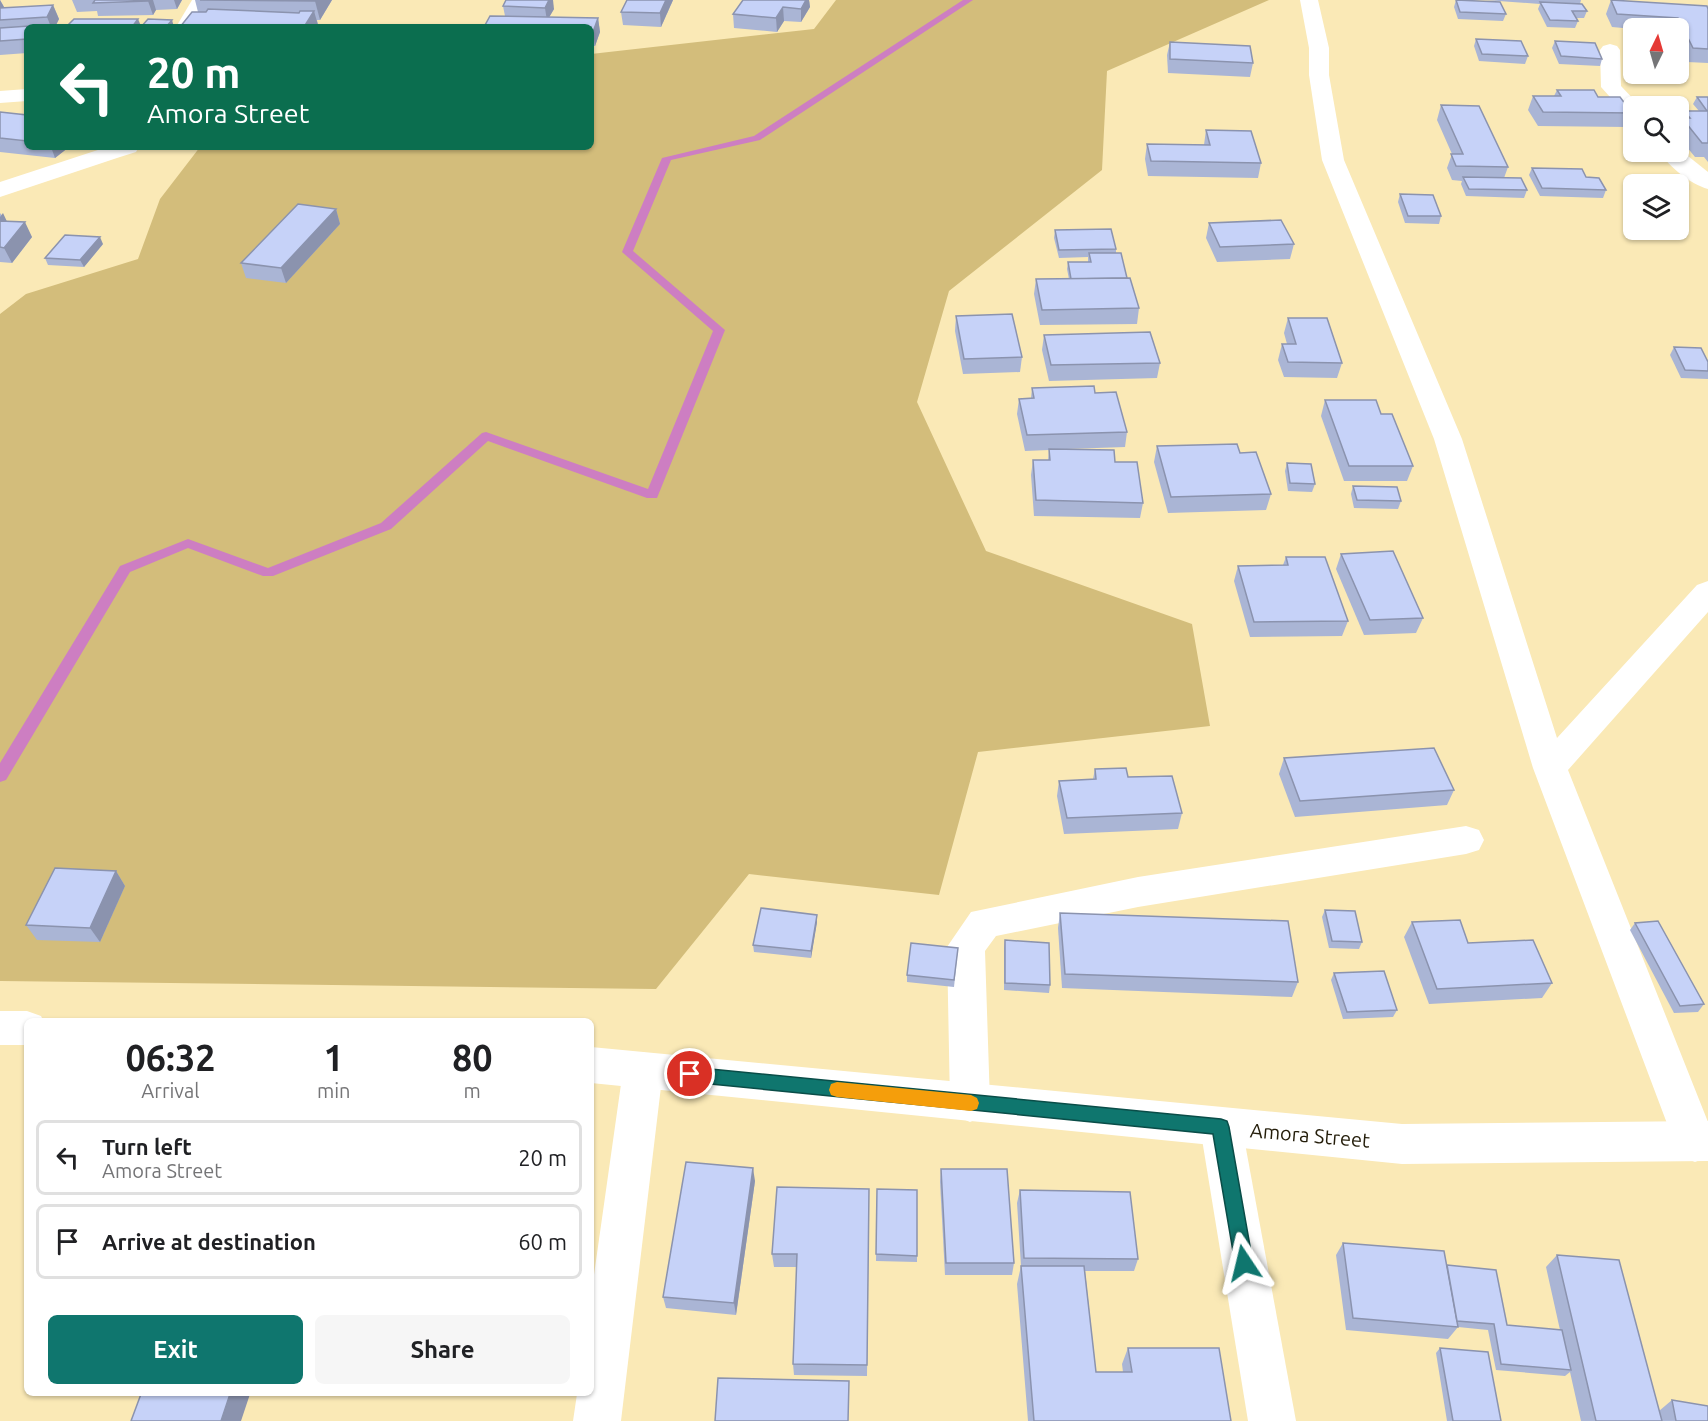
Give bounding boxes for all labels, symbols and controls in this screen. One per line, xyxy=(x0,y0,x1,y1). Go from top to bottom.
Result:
north arrow xyxy=(1623,18,1689,84)
map controls xyxy=(1623,18,1689,240)
icon: left xyxy=(48,48,126,126)
text: 20 m xyxy=(147,49,241,96)
button: search xyxy=(1623,96,1689,162)
text: Amora Street xyxy=(147,98,309,128)
button: layers xyxy=(1623,174,1689,240)
text: 06:32 xyxy=(125,1037,216,1078)
text: 1 xyxy=(324,1037,344,1078)
text: 80 xyxy=(452,1037,493,1078)
pin xyxy=(664,1048,715,1099)
icon: arrive xyxy=(673,1057,706,1090)
text: Arrival xyxy=(141,1079,200,1102)
text: min xyxy=(317,1079,351,1102)
text: m xyxy=(464,1079,481,1102)
street label: Amora Street xyxy=(1249,1118,1371,1152)
text: Turn left xyxy=(102,1134,192,1159)
icon: left xyxy=(51,1141,84,1174)
text: 20 m xyxy=(518,1145,567,1170)
text: Amora Street xyxy=(102,1159,222,1182)
icon: arrive xyxy=(51,1225,84,1258)
text: Arrive at destination xyxy=(102,1229,316,1254)
text: 60 m xyxy=(518,1229,567,1254)
position arrow xyxy=(1212,1231,1276,1295)
button: Exit xyxy=(48,1315,303,1384)
button: Share xyxy=(315,1315,570,1384)

